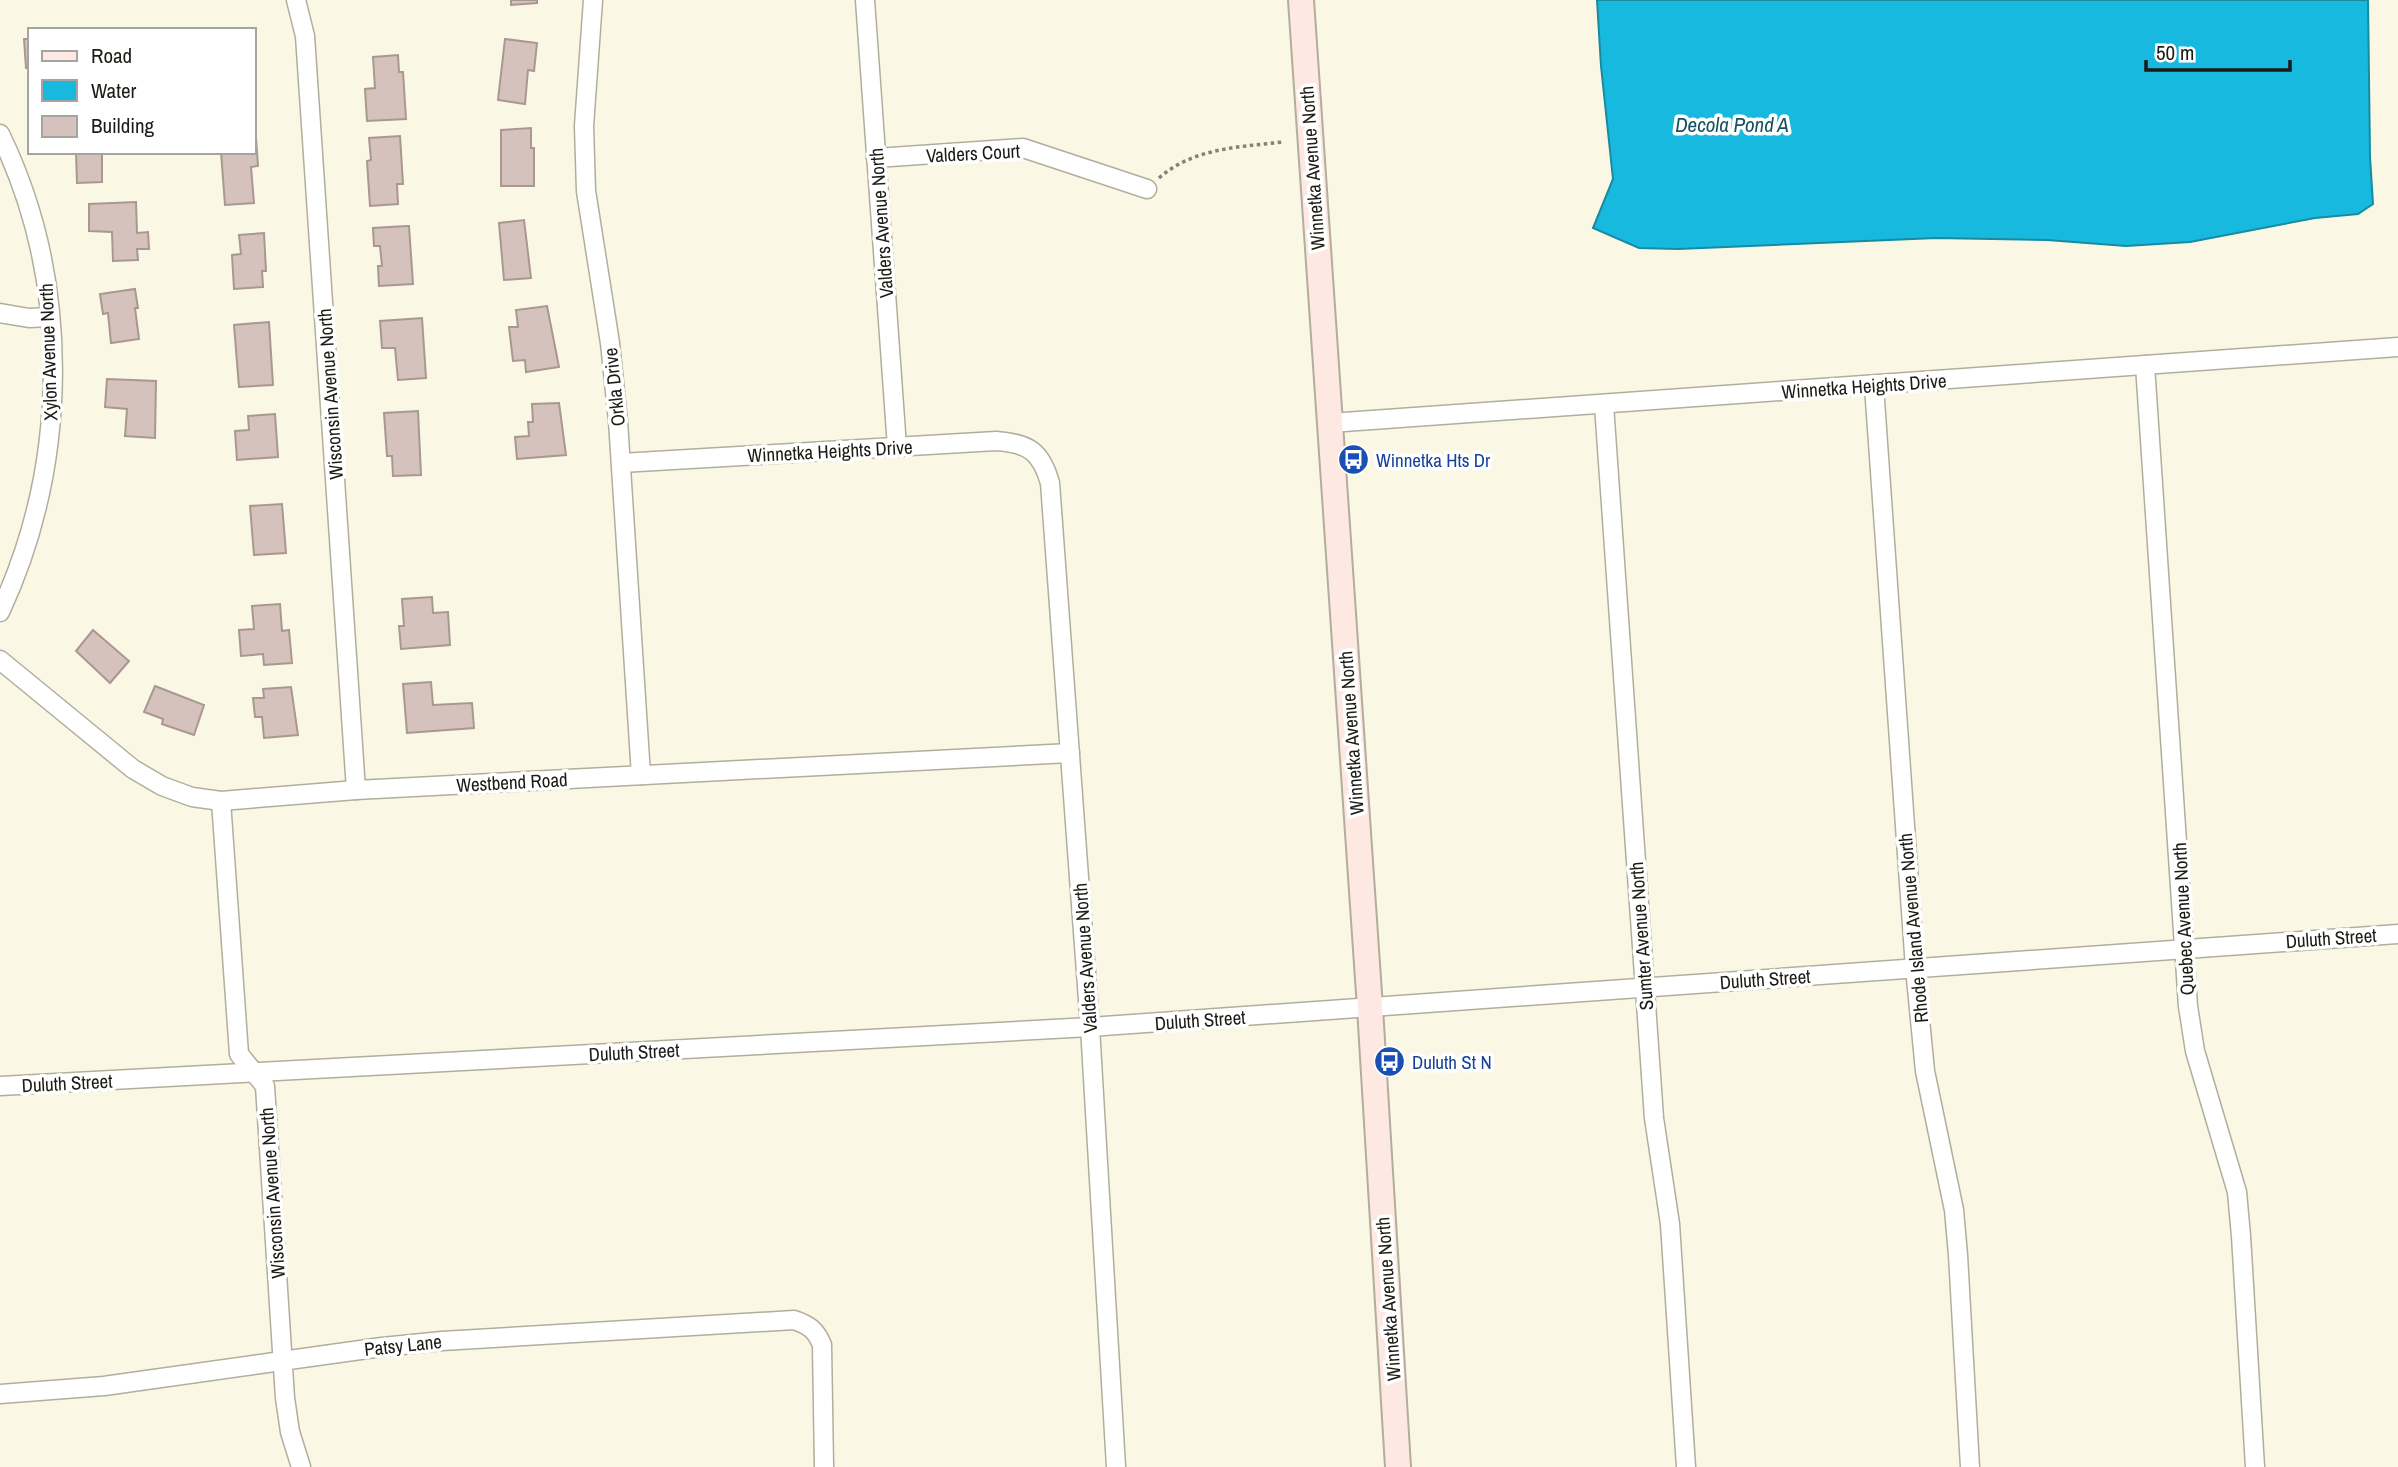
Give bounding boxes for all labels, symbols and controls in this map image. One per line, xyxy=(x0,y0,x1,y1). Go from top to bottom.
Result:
legend xyxy=(28,28,256,154)
scale bar xyxy=(2146,28,2290,72)
text: 50 m xyxy=(2156,38,2194,67)
text: Road xyxy=(91,41,132,70)
text: Water xyxy=(91,76,137,105)
street label: Winnetka Avenue North xyxy=(1293,85,1331,251)
water label: Decola Pond A xyxy=(1675,110,1789,139)
text: Building xyxy=(91,111,155,140)
street label: Valders Court xyxy=(925,138,1021,168)
street label: Valders Avenue North xyxy=(863,147,899,299)
street label: Xylon Avenue North xyxy=(33,283,63,421)
street label: Wisconsin Avenue North xyxy=(311,308,349,480)
street label: Orkla Drive xyxy=(597,346,631,428)
street label: Winnetka Heights Drive xyxy=(1781,367,1947,405)
street label: Winnetka Heights Drive xyxy=(747,434,913,468)
bus stop icon: Winnetka Hts Dr xyxy=(1336,443,1370,477)
place label: Winnetka Hts Dr xyxy=(1376,447,1491,473)
street label: Winnetka Avenue North xyxy=(1332,650,1370,816)
street label: Westbend Road xyxy=(456,766,568,798)
street label: Rhode Island Avenue North xyxy=(1892,832,1934,1024)
street label: Quebec Avenue North xyxy=(2166,842,2200,996)
street label: Sumter Avenue North xyxy=(1623,861,1659,1011)
street label: Valders Avenue North xyxy=(1067,882,1103,1034)
street label: Duluth Street xyxy=(2285,922,2378,954)
street label: Duluth Street xyxy=(1719,963,1812,995)
street label: Duluth Street xyxy=(1154,1004,1247,1036)
street label: Duluth Street xyxy=(588,1037,681,1067)
bus stop icon: Duluth St N xyxy=(1372,1045,1406,1079)
place label: Duluth St N xyxy=(1412,1049,1492,1075)
street label: Duluth Street xyxy=(21,1068,114,1098)
street label: Wisconsin Avenue North xyxy=(253,1107,291,1279)
street label: Winnetka Avenue North xyxy=(1369,1216,1407,1382)
street label: Patsy Lane xyxy=(363,1328,443,1362)

